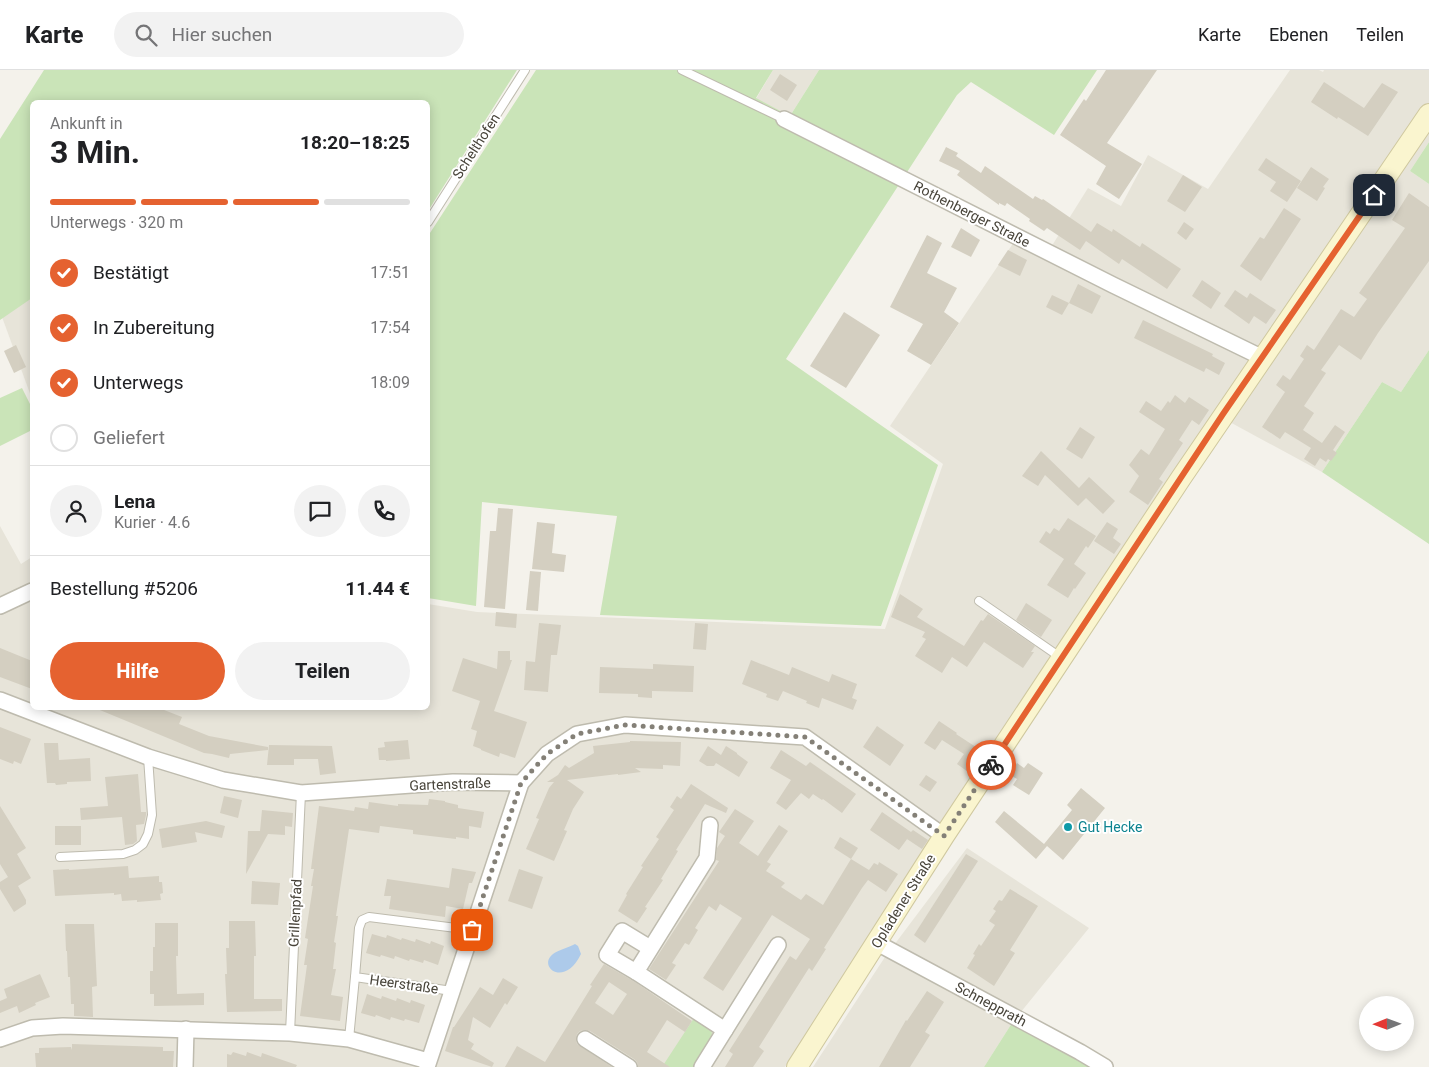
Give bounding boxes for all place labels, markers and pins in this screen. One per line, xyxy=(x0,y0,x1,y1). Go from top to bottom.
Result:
pin xyxy=(1353,174,1395,216)
place label: Gut Hecke xyxy=(1078,819,1142,835)
marker: Gut Hecke xyxy=(1062,821,1074,833)
pin xyxy=(451,909,493,951)

